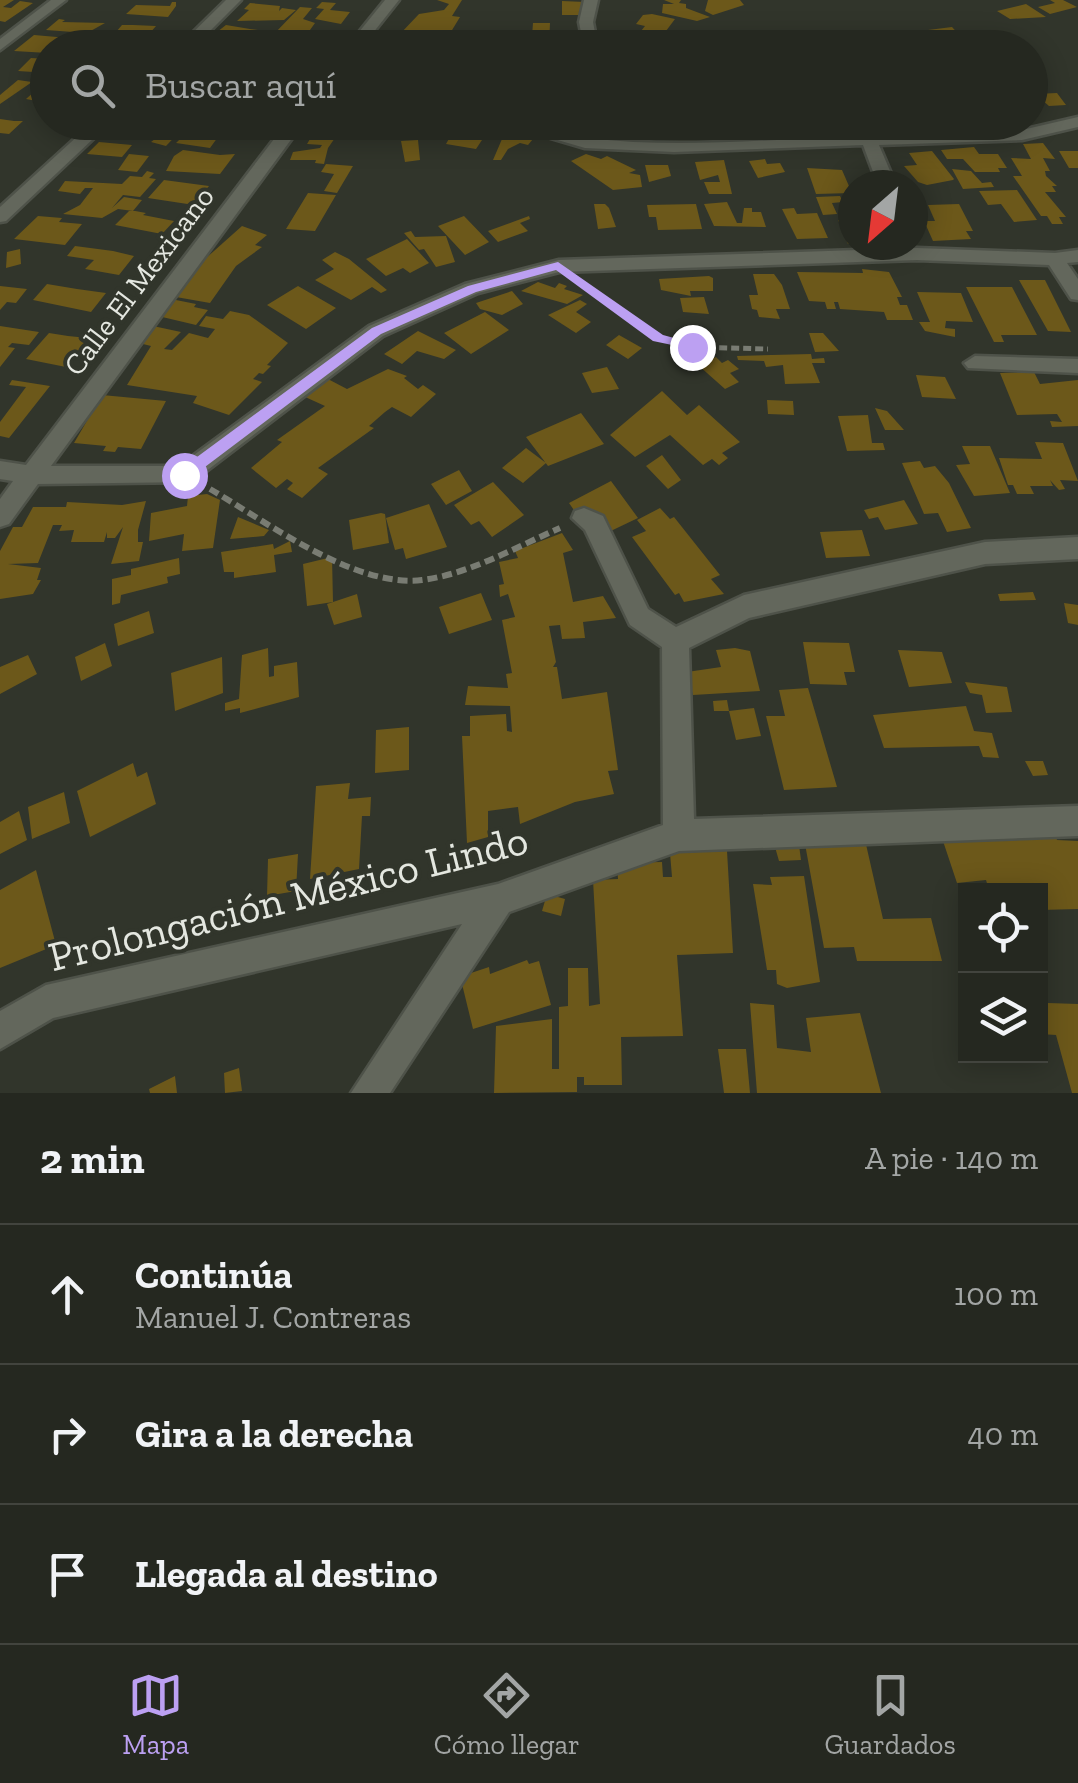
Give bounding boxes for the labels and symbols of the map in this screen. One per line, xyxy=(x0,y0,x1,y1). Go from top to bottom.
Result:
north arrow xyxy=(838,170,928,260)
street label: Calle El Mexicano xyxy=(56,179,222,383)
route end xyxy=(670,325,716,371)
route start xyxy=(162,453,208,499)
street label: Prolongación México Lindo xyxy=(43,814,533,982)

